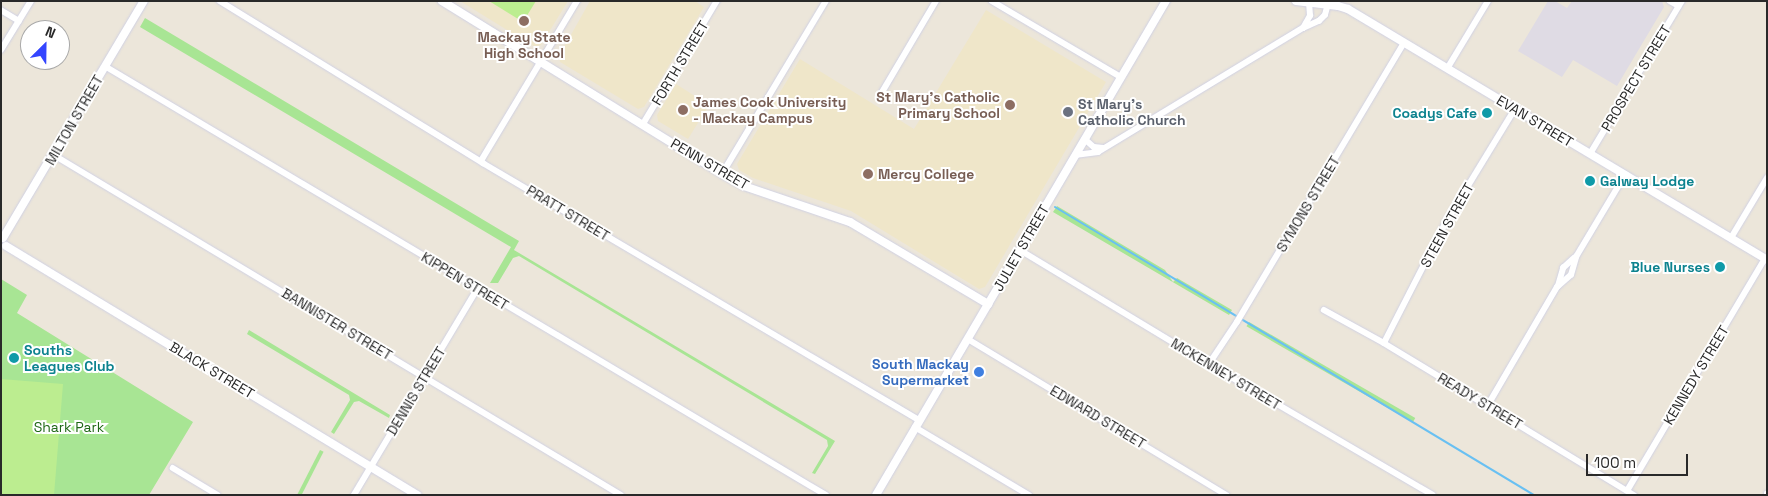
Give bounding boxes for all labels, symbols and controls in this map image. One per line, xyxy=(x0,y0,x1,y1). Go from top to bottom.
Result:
marker: Mackay State High School xyxy=(518,15,530,27)
street label: FORTH STREET xyxy=(648,18,712,108)
north arrow xyxy=(20,20,70,70)
text: N xyxy=(43,22,58,42)
street label: PROSPECT STREET xyxy=(1598,22,1674,134)
place label: Mackay State High School xyxy=(477,29,571,62)
street label: MILTON STREET xyxy=(41,72,107,168)
place label: St Mary's Catholic Primary School xyxy=(876,89,1000,121)
street label: EVAN STREET xyxy=(1493,91,1577,151)
place label: James Cook University - Mackay Campus xyxy=(693,94,846,126)
place label: St Mary's Catholic Church xyxy=(1078,96,1186,128)
marker: St Mary's Catholic Primary School xyxy=(1004,99,1016,111)
marker: James Cook University - Mackay Campus xyxy=(677,104,689,116)
place label: Coadys Cafe xyxy=(1392,105,1477,121)
marker: St Mary's Catholic Church xyxy=(1062,106,1074,118)
marker: Coadys Cafe xyxy=(1481,107,1493,119)
street label: PENN STREET xyxy=(668,135,752,193)
street label: SYMONS STREET xyxy=(1273,153,1343,255)
place label: Mercy College xyxy=(878,166,974,182)
marker: Mercy College xyxy=(862,168,874,180)
place label: Galway Lodge xyxy=(1600,173,1694,189)
marker: Galway Lodge xyxy=(1584,175,1596,187)
street label: STEEN STREET xyxy=(1417,180,1477,270)
street label: PRATT STREET xyxy=(523,182,613,244)
street label: JULIET STREET xyxy=(989,202,1053,294)
street label: KIPPEN STREET xyxy=(418,248,512,314)
place label: Blue Nurses xyxy=(1631,259,1710,275)
marker: Blue Nurses xyxy=(1714,261,1726,273)
street label: BANNISTER STREET xyxy=(279,284,395,364)
street label: KENNEDY STREET xyxy=(1660,322,1732,428)
street label: MCKENNEY STREET xyxy=(1168,335,1284,413)
street label: BLACK STREET xyxy=(167,338,257,402)
place label: Souths Leagues Club xyxy=(24,342,114,374)
street label: DENNIS STREET xyxy=(383,344,449,438)
marker: Souths Leagues Club xyxy=(8,352,20,364)
place label: South Mackay Supermarket xyxy=(872,356,969,388)
marker: South Mackay Supermarket xyxy=(973,366,985,378)
street label: READY STREET xyxy=(1435,369,1525,433)
street label: EDWARD STREET xyxy=(1047,382,1149,452)
park label: Shark Park xyxy=(34,419,104,435)
scale bar xyxy=(1588,444,1690,476)
text: 100 m xyxy=(1594,453,1636,472)

